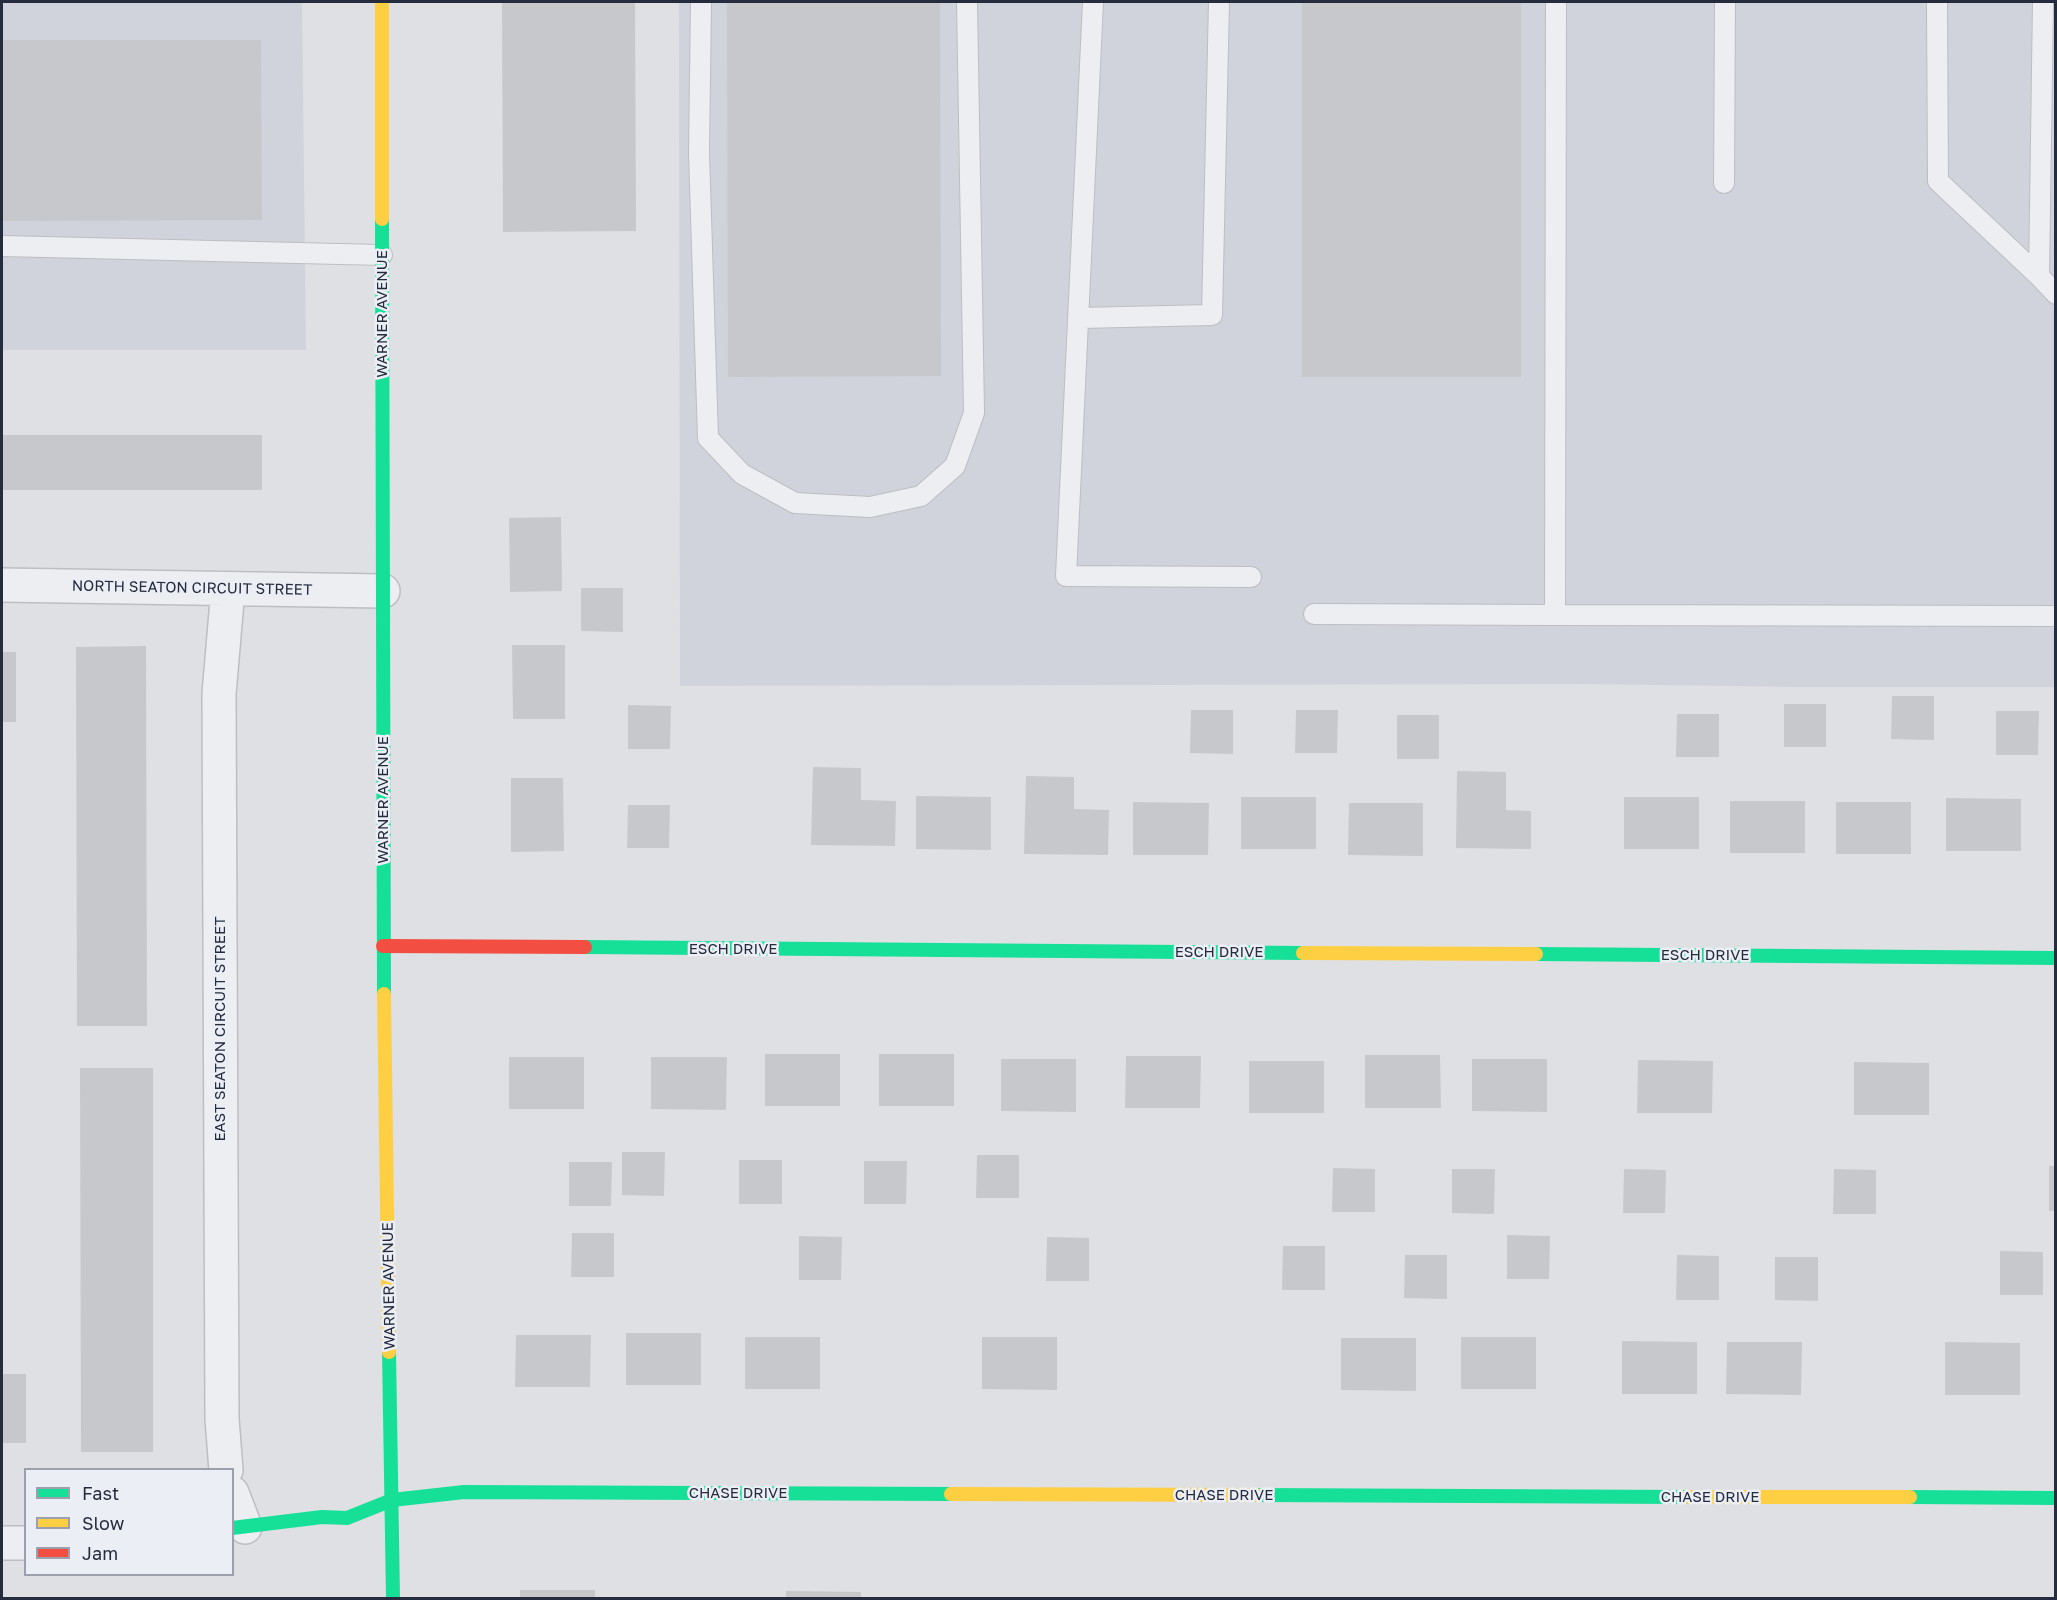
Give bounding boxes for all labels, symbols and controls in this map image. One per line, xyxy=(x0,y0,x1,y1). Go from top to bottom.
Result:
street label: WARNER AVENUE xyxy=(373,250,391,378)
street label: NORTH SEATON CIRCUIT STREET xyxy=(72,577,312,599)
street label: WARNER AVENUE xyxy=(374,736,392,864)
street label: EAST SEATON CIRCUIT STREET xyxy=(211,916,229,1142)
street label: ESCH DRIVE xyxy=(689,940,777,958)
street label: ESCH DRIVE xyxy=(1175,943,1263,961)
street label: ESCH DRIVE xyxy=(1661,946,1749,964)
street label: WARNER AVENUE xyxy=(379,1222,399,1350)
legend xyxy=(24,1468,234,1576)
text: Fast xyxy=(82,1482,119,1504)
street label: CHASE DRIVE xyxy=(689,1484,787,1502)
street label: CHASE DRIVE xyxy=(1175,1486,1273,1504)
street label: CHASE DRIVE xyxy=(1661,1488,1759,1506)
text: Slow xyxy=(82,1512,124,1534)
text: Jam xyxy=(82,1542,118,1564)

